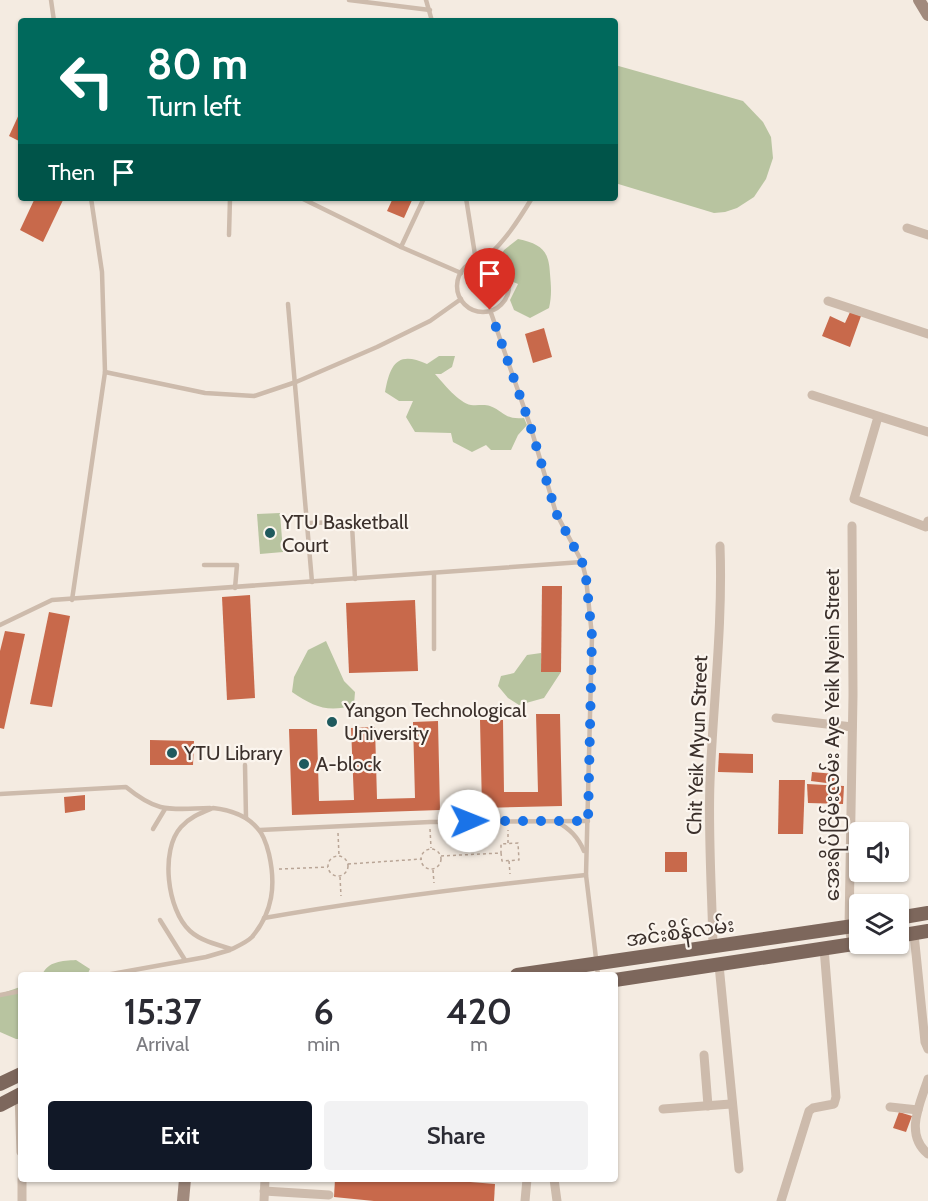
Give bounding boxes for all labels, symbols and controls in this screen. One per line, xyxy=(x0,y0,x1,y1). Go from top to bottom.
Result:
text: 80 m xyxy=(147,38,248,90)
icon: left xyxy=(48,42,126,120)
text: Turn left xyxy=(147,90,241,123)
icon: arrive xyxy=(107,156,140,189)
text: Then xyxy=(48,159,95,186)
pin xyxy=(464,248,515,310)
icon: arrive xyxy=(473,257,506,290)
place label: YTU Basketball Court xyxy=(281,510,409,557)
marker: YTU Basketball Court xyxy=(263,526,277,540)
street label: အေးရိပ်ငြိမ်းလမ်း Aye Yeik Nyein Street xyxy=(818,568,848,901)
street label: Chit Yeik Myun Street xyxy=(682,655,712,835)
place label: Yangon Technological University xyxy=(343,698,527,745)
marker: Yangon Technological University xyxy=(325,715,339,729)
place label: YTU Library xyxy=(183,741,283,765)
marker: YTU Library xyxy=(165,746,179,760)
place label: A-block xyxy=(316,752,382,776)
marker: A-block xyxy=(297,757,311,771)
position arrow xyxy=(437,789,501,853)
map controls xyxy=(849,822,909,954)
button: sound xyxy=(849,822,909,882)
button: layers xyxy=(849,894,909,954)
street label: အင်းစိန်လမ်း xyxy=(624,911,736,955)
text: 15:37 xyxy=(124,989,201,1033)
text: 6 xyxy=(314,989,334,1033)
text: 420 xyxy=(446,989,512,1033)
text: Arrival xyxy=(136,1032,189,1056)
text: min xyxy=(307,1032,340,1056)
text: m xyxy=(470,1032,488,1056)
button: Exit xyxy=(48,1101,312,1170)
button: Share xyxy=(324,1101,588,1170)

